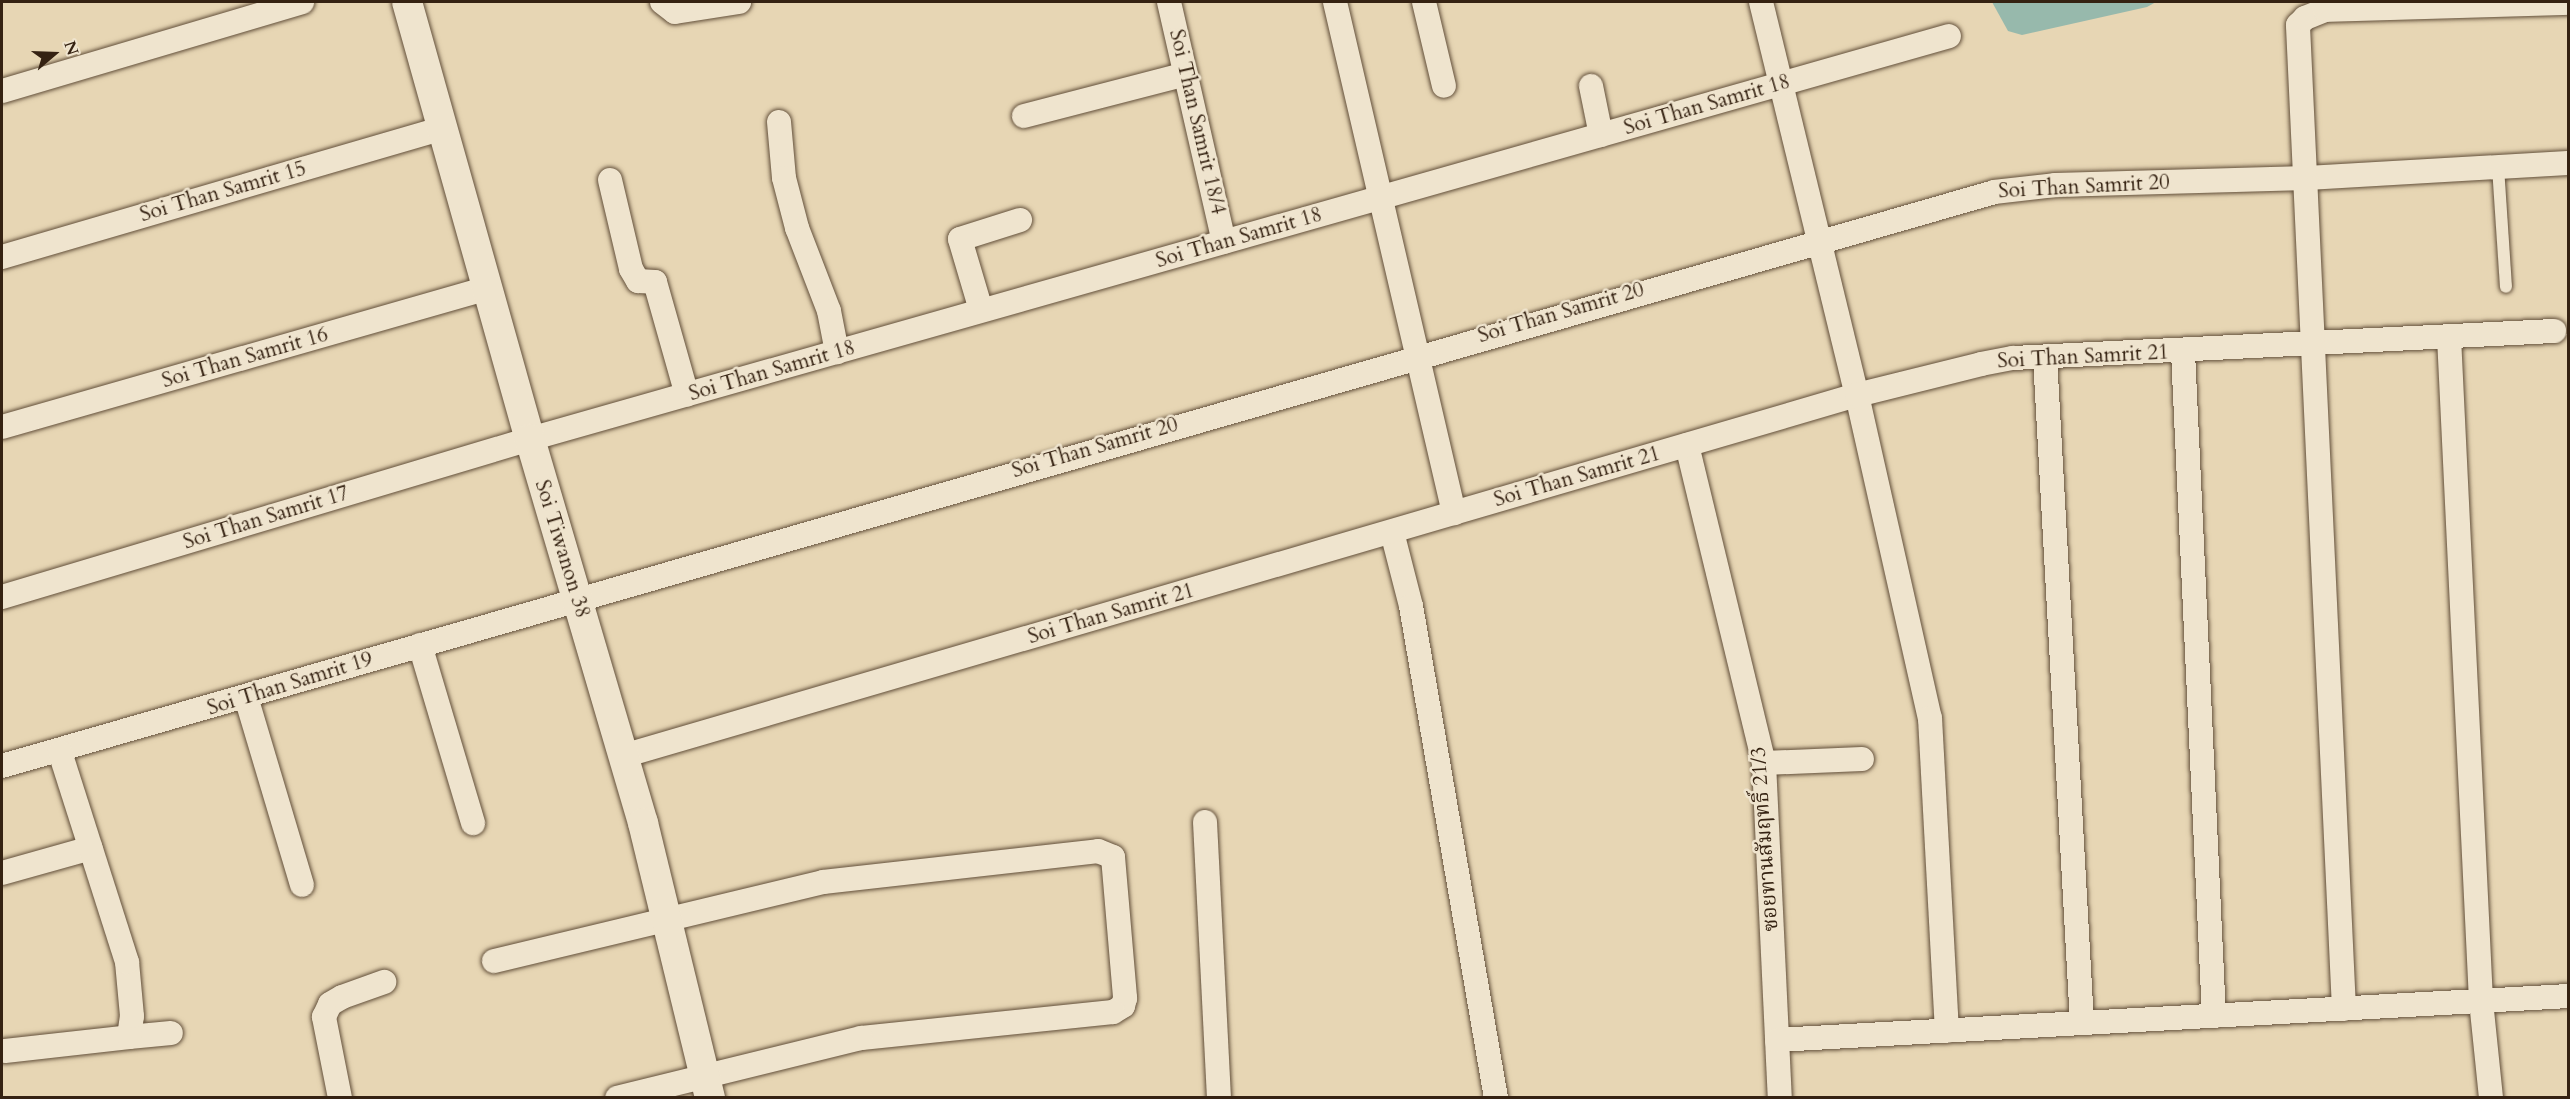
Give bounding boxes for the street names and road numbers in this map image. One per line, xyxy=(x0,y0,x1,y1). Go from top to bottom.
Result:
street label: Soi Than Samrit 18/4 xyxy=(1163,27,1231,217)
street label: Soi Than Samrit 18 xyxy=(1621,69,1793,141)
street label: Soi Than Samrit 15 xyxy=(137,156,309,228)
street label: Soi Than Samrit 20 xyxy=(1998,170,2170,204)
street label: Soi Than Samrit 18 xyxy=(1153,202,1325,274)
street label: Soi Than Samrit 20 xyxy=(1475,277,1647,349)
street label: Soi Than Samrit 16 xyxy=(159,322,331,394)
street label: Soi Than Samrit 18 xyxy=(686,335,858,407)
street label: Soi Than Samrit 21 xyxy=(1997,340,2169,374)
street label: Soi Than Samrit 20 xyxy=(1009,412,1181,484)
street label: Soi Than Samrit 21 xyxy=(1491,441,1663,513)
street label: Soi Tiwanon 38 xyxy=(529,477,595,621)
street label: Soi Than Samrit 17 xyxy=(180,481,352,555)
street label: Soi Than Samrit 21 xyxy=(1025,578,1197,650)
street label: Soi Than Samrit 19 xyxy=(204,647,376,721)
street label: ซอยทานสัมฤทธิ์ 21/3 xyxy=(1746,746,1784,932)

